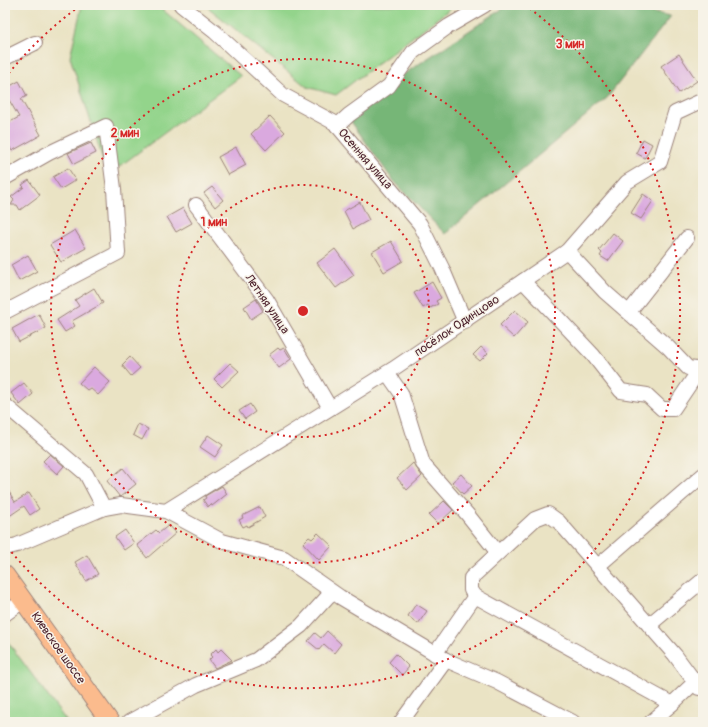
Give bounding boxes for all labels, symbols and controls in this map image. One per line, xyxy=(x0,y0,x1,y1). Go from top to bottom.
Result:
text: 3 мин xyxy=(556,37,584,52)
text: 2 мин xyxy=(111,126,139,141)
street label: Осенняя улица xyxy=(335,126,396,193)
text: 1 мин xyxy=(201,215,227,230)
street label: Летняя улица xyxy=(241,270,293,337)
street label: посёлок Одинцово xyxy=(412,292,503,360)
centre of rings xyxy=(296,304,310,318)
street label: Киевское шоссе xyxy=(28,609,88,687)

